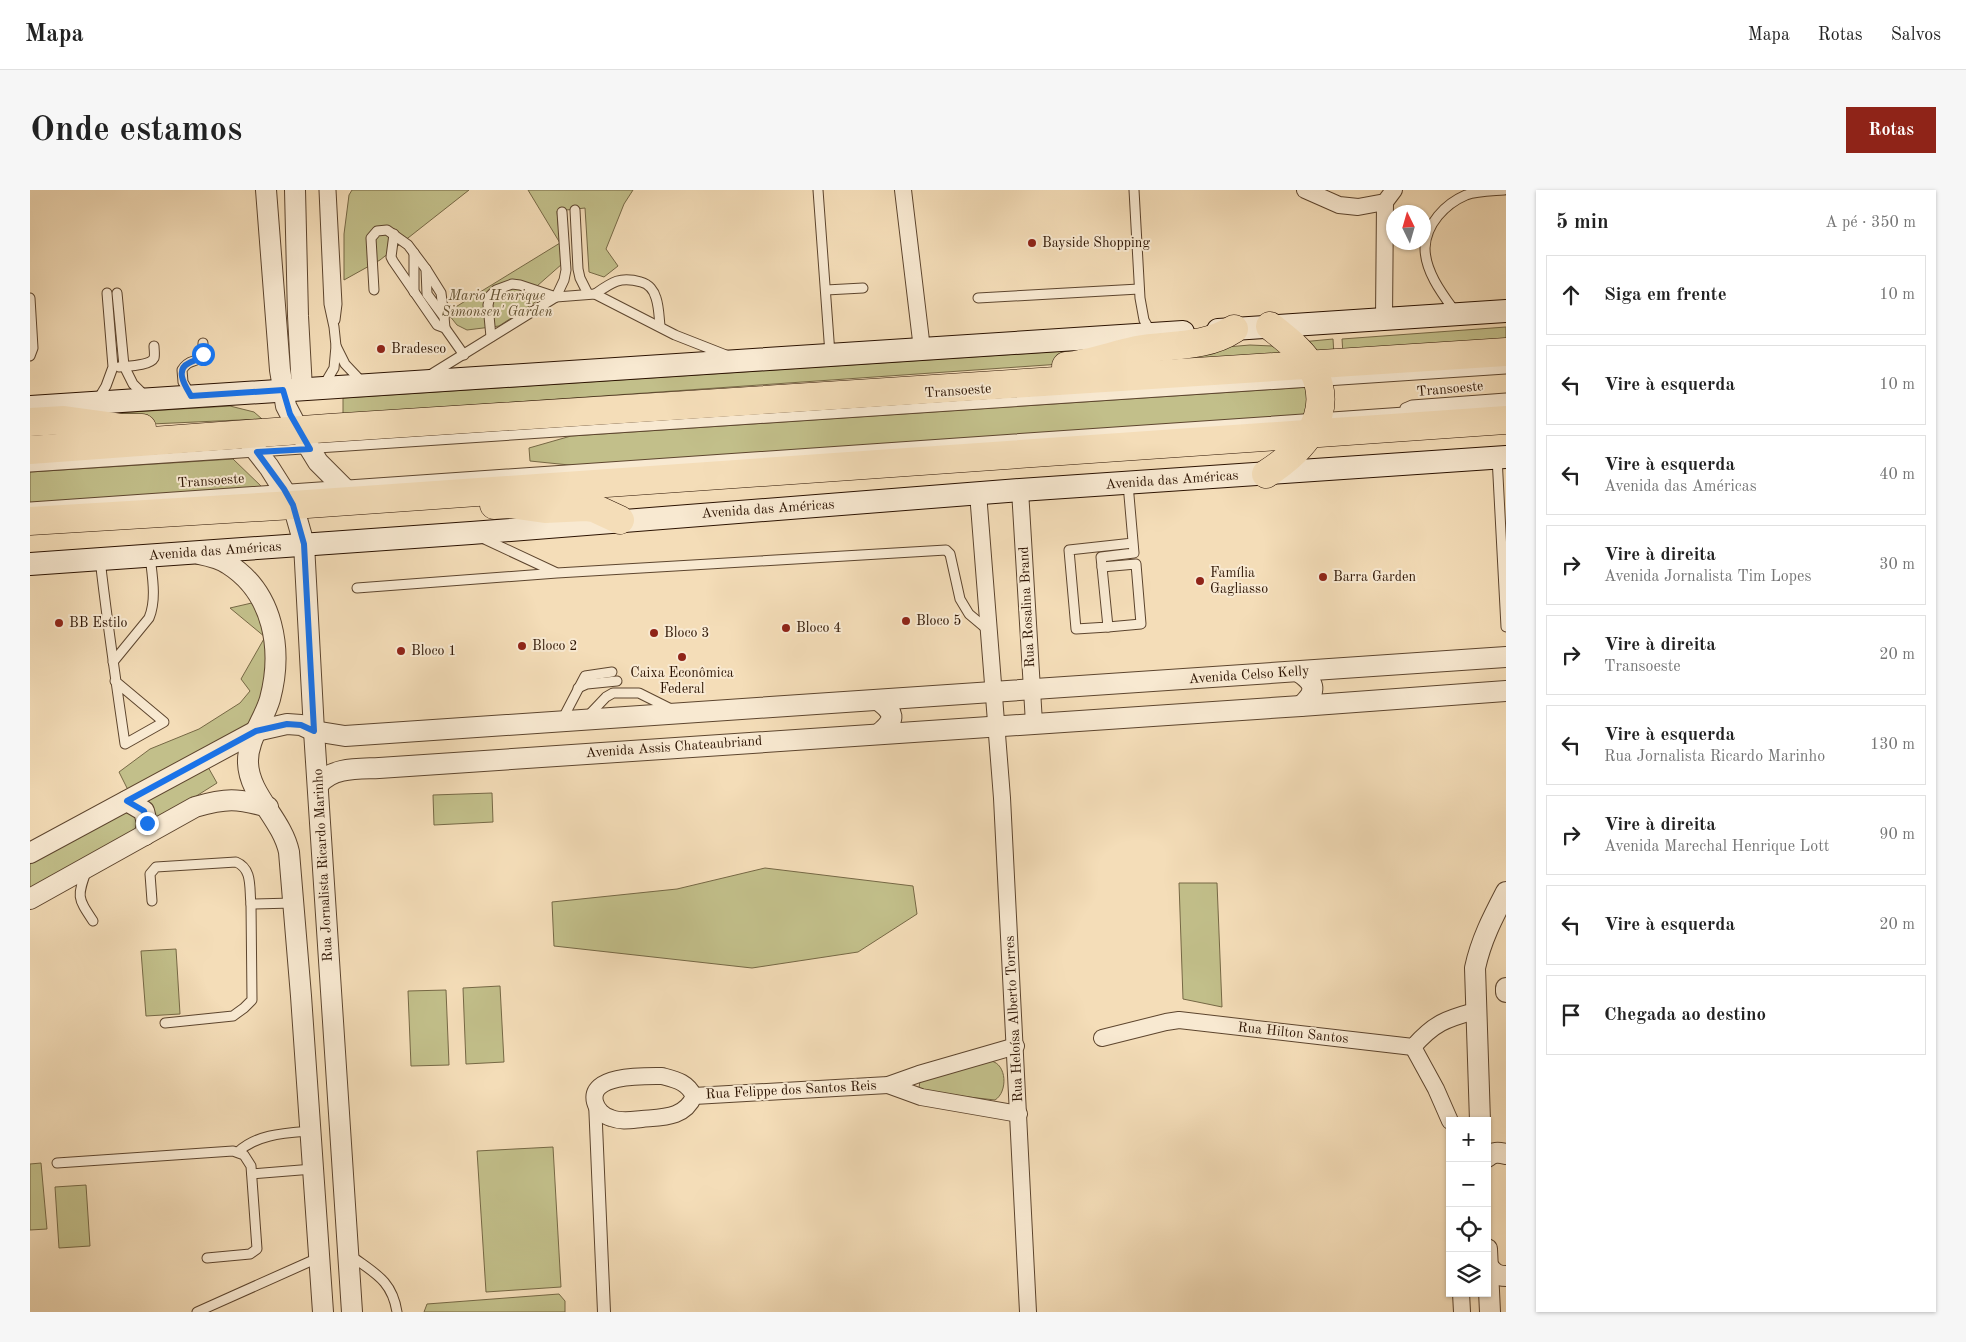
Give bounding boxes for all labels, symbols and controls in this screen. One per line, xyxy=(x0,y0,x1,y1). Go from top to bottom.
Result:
text: Mapa xyxy=(25,23,84,47)
text: Mapa xyxy=(1748,26,1790,44)
text: Rotas xyxy=(1818,26,1863,44)
text: Salvos xyxy=(1891,26,1941,44)
button: Rotas xyxy=(1846,107,1936,153)
text: Onde estamos xyxy=(30,113,242,148)
north arrow xyxy=(1386,205,1431,250)
text: 5 min xyxy=(1556,212,1609,233)
text: A pé · 350 m xyxy=(1825,215,1916,231)
place label: Bayside Shopping xyxy=(1042,236,1150,250)
marker: Bayside Shopping xyxy=(1026,237,1038,249)
icon: ahead xyxy=(1557,281,1585,309)
text: Siga em frente xyxy=(1604,286,1727,305)
text: 10 m xyxy=(1879,287,1915,303)
park label: Mario Henrique Simonsen' Garden xyxy=(441,289,553,319)
place label: Bradesco xyxy=(391,342,446,356)
route start xyxy=(192,343,215,366)
marker: Bradesco xyxy=(375,343,387,355)
icon: left xyxy=(1557,371,1585,399)
text: Vire à esquerda xyxy=(1604,376,1735,395)
text: 10 m xyxy=(1879,377,1915,393)
street label: Transoeste xyxy=(1416,379,1484,399)
street label: Transoeste xyxy=(924,382,992,400)
text: Vire à esquerda xyxy=(1604,456,1735,475)
icon: left xyxy=(1557,461,1585,489)
text: 40 m xyxy=(1879,467,1915,483)
street label: Avenida das Américas xyxy=(1105,468,1239,492)
street label: Transoeste xyxy=(177,472,245,490)
text: Avenida das Américas xyxy=(1604,479,1757,495)
street label: Avenida das Américas xyxy=(701,497,835,521)
street label: Avenida das Américas xyxy=(148,539,282,563)
street label: Rua Rosalina Brand xyxy=(1017,546,1037,668)
text: Vire à direita xyxy=(1604,546,1716,565)
icon: right xyxy=(1557,551,1585,579)
text: 30 m xyxy=(1879,557,1915,573)
place label: Família Gagliasso xyxy=(1210,566,1268,596)
text: Avenida Jornalista Tim Lopes xyxy=(1604,569,1811,585)
place label: Barra Garden xyxy=(1333,570,1416,584)
marker: Barra Garden xyxy=(1317,571,1329,583)
marker: Família Gagliasso xyxy=(1194,575,1206,587)
place label: Bloco 5 xyxy=(916,614,961,628)
marker: Bloco 5 xyxy=(900,615,912,627)
place label: BB Estilo xyxy=(69,616,127,630)
marker: BB Estilo xyxy=(53,617,65,629)
place label: Bloco 4 xyxy=(796,621,841,635)
marker: Bloco 4 xyxy=(780,622,792,634)
place label: Bloco 3 xyxy=(664,626,709,640)
marker: Bloco 3 xyxy=(648,627,660,639)
text: Vire à direita xyxy=(1604,636,1716,655)
place label: Bloco 2 xyxy=(532,639,577,653)
marker: Bloco 2 xyxy=(516,640,528,652)
icon: right xyxy=(1557,641,1585,669)
place label: Bloco 1 xyxy=(411,644,456,658)
marker: Bloco 1 xyxy=(395,645,407,657)
text: 20 m xyxy=(1879,647,1915,663)
marker: Caixa Econômica Federal xyxy=(676,651,688,663)
text: Transoeste xyxy=(1604,659,1681,675)
street label: Avenida Celso Kelly xyxy=(1188,664,1310,686)
place label: Caixa Econômica Federal xyxy=(630,666,734,696)
text: Vire à esquerda xyxy=(1604,726,1735,745)
icon: left xyxy=(1557,731,1585,759)
street label: Avenida Assis Chateaubriand xyxy=(585,734,763,760)
text: 130 m xyxy=(1870,737,1915,753)
text: Rua Jornalista Ricardo Marinho xyxy=(1604,749,1825,765)
street label: Rua Jornalista Ricardo Marinho xyxy=(311,768,335,962)
route end xyxy=(136,812,159,835)
text: Vire à direita xyxy=(1604,816,1716,835)
icon: right xyxy=(1557,821,1585,849)
text: 90 m xyxy=(1879,827,1915,843)
text: Avenida Marechal Henrique Lott xyxy=(1604,839,1829,855)
icon: left xyxy=(1557,911,1585,939)
text: Vire à esquerda xyxy=(1604,916,1735,935)
text: 20 m xyxy=(1879,917,1915,933)
street label: Rua Heloísa Alberto Torres xyxy=(1003,935,1025,1103)
icon: arrive xyxy=(1557,1001,1585,1029)
text: Chegada ao destino xyxy=(1604,1006,1766,1025)
street label: Rua Hilton Santos xyxy=(1237,1020,1349,1046)
street label: Rua Felippe dos Santos Reis xyxy=(705,1079,877,1101)
map controls xyxy=(1446,1117,1491,1297)
button: + xyxy=(1446,1117,1491,1162)
button: − xyxy=(1446,1162,1491,1207)
button: locate xyxy=(1446,1207,1491,1252)
button: layers xyxy=(1446,1252,1491,1297)

